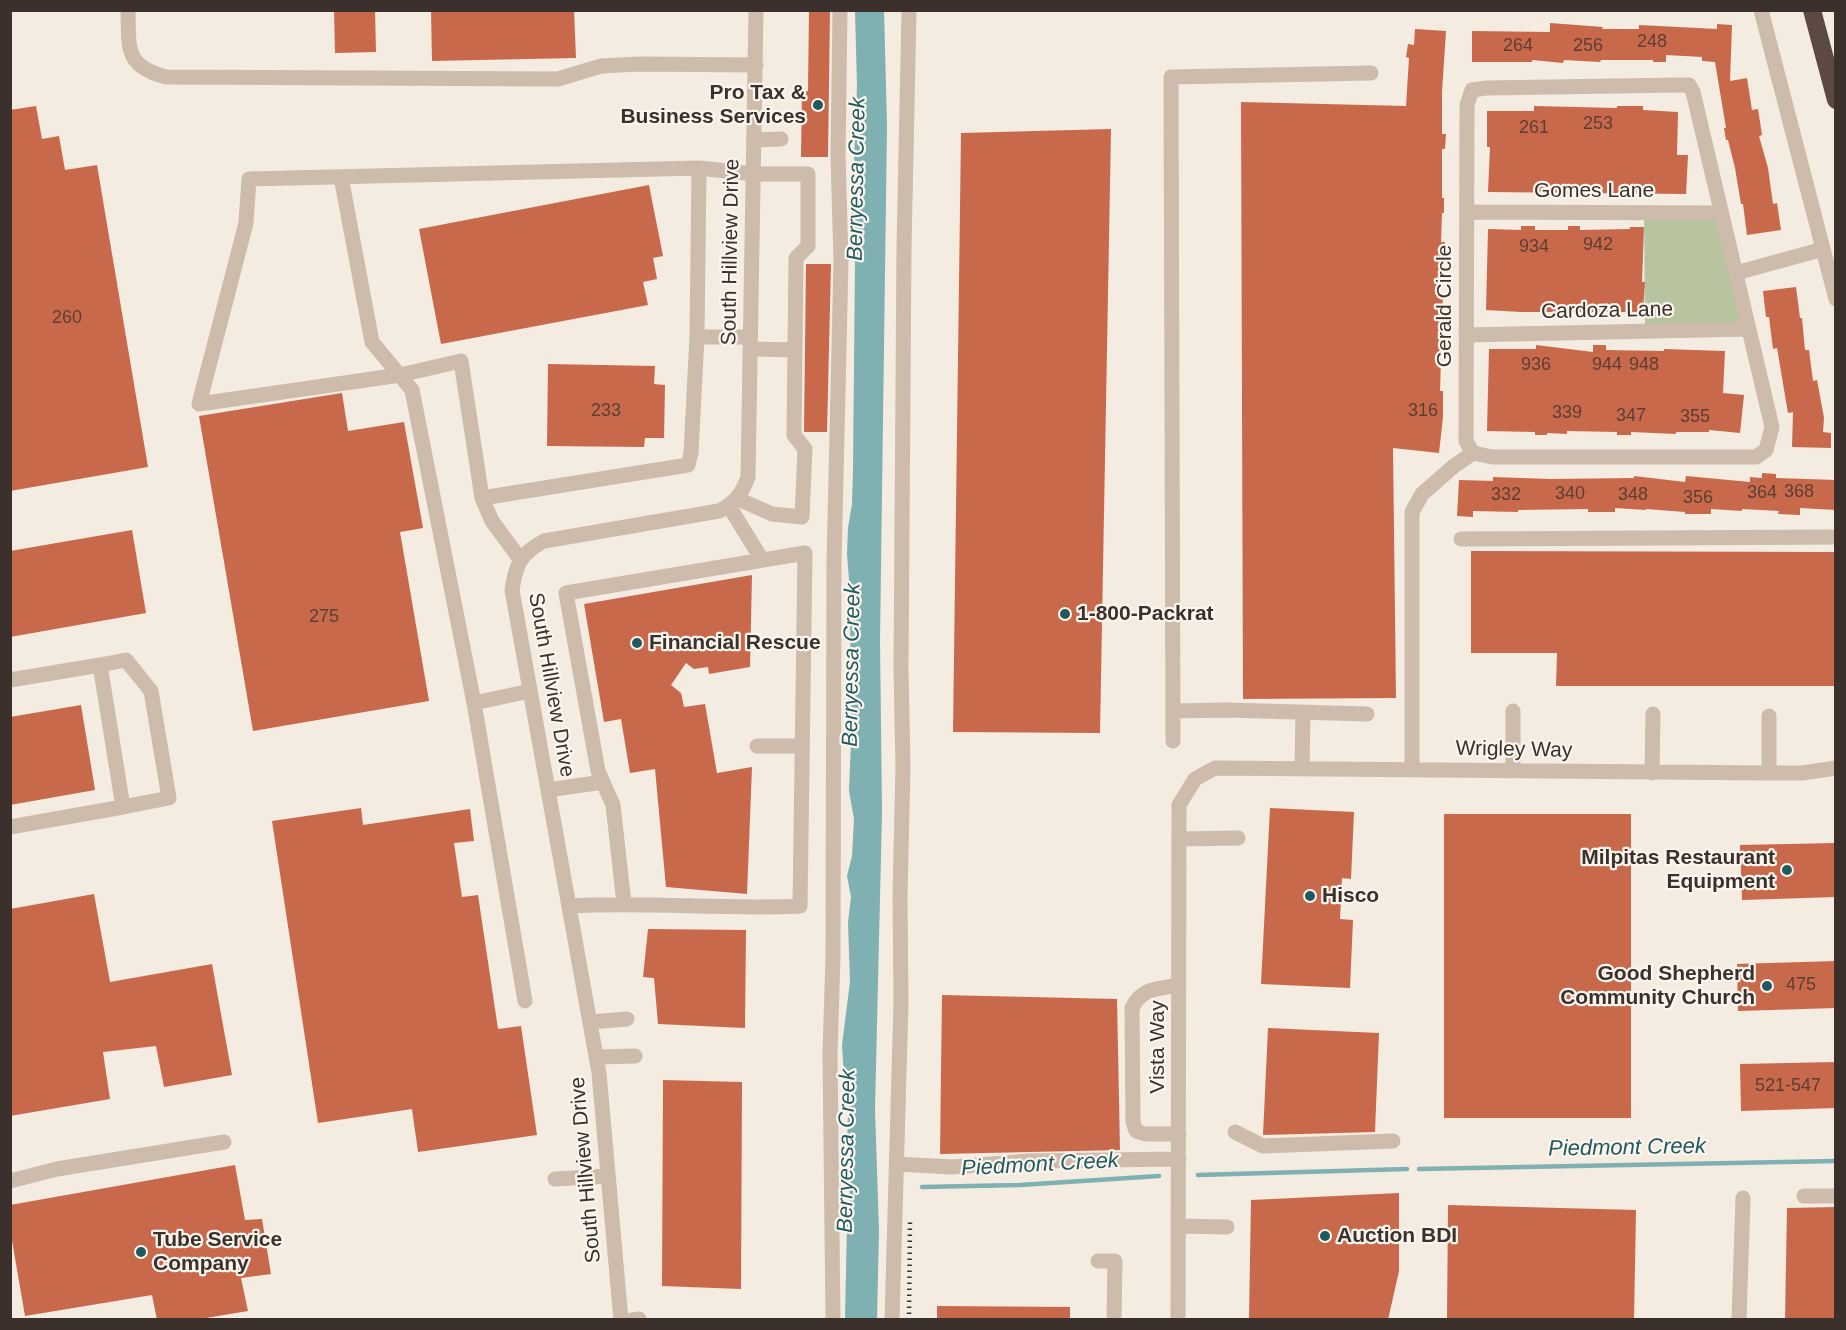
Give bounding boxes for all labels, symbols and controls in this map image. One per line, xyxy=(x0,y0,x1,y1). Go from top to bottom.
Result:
house number: 248 xyxy=(1637,31,1667,53)
house number: 264 xyxy=(1503,35,1533,57)
house number: 256 xyxy=(1573,35,1603,57)
place label: Pro Tax & Business Services xyxy=(620,80,806,130)
water label: Berryessa Creek xyxy=(842,97,872,261)
marker: Pro Tax & Business Services xyxy=(811,98,825,112)
house number: 253 xyxy=(1583,113,1613,135)
house number: 261 xyxy=(1519,117,1549,139)
street label: South Hillview Drive xyxy=(717,158,745,346)
street label: Gomes Lane xyxy=(1534,178,1654,204)
house number: 942 xyxy=(1583,234,1613,256)
house number: 934 xyxy=(1519,236,1549,258)
street label: Gerald Circle xyxy=(1432,245,1458,367)
street label: Cardoza Lane xyxy=(1541,297,1673,325)
house number: 260 xyxy=(52,307,82,329)
house number: 936 xyxy=(1521,354,1551,376)
house number: 944 xyxy=(1592,354,1622,376)
house number: 948 xyxy=(1629,354,1659,376)
house number: 233 xyxy=(591,400,621,422)
house number: 316 xyxy=(1408,400,1438,422)
house number: 339 xyxy=(1552,402,1582,424)
house number: 347 xyxy=(1616,405,1646,427)
house number: 355 xyxy=(1680,406,1710,428)
house number: 368 xyxy=(1784,481,1814,503)
house number: 364 xyxy=(1747,482,1777,504)
house number: 340 xyxy=(1555,483,1585,505)
house number: 332 xyxy=(1491,484,1521,506)
house number: 348 xyxy=(1618,484,1648,506)
house number: 356 xyxy=(1683,487,1713,509)
water label: Berryessa Creek xyxy=(837,583,867,747)
street label: South Hillview Drive xyxy=(522,591,580,779)
place label: 1-800-Packrat xyxy=(1077,601,1214,627)
house number: 275 xyxy=(309,606,339,628)
marker: 1-800-Packrat xyxy=(1058,607,1072,621)
place label: Financial Rescue xyxy=(649,630,821,656)
marker: Financial Rescue xyxy=(630,636,644,650)
street label: Wrigley Way xyxy=(1455,736,1573,764)
place label: Milpitas Restaurant Equipment xyxy=(1581,845,1775,895)
marker: Milpitas Restaurant Equipment xyxy=(1780,863,1794,877)
place label: Hisco xyxy=(1322,883,1379,909)
marker: Hisco xyxy=(1303,889,1317,903)
place label: Good Shepherd Community Church xyxy=(1560,961,1755,1011)
house number: 475 xyxy=(1786,974,1816,996)
marker: Good Shepherd Community Church xyxy=(1760,979,1774,993)
street label: Vista Way xyxy=(1145,1000,1171,1094)
water label: Berryessa Creek xyxy=(832,1069,862,1233)
house number: 521-547 xyxy=(1755,1075,1821,1097)
street label: South Hillview Drive xyxy=(565,1076,607,1264)
water label: Piedmont Creek xyxy=(1548,1133,1706,1163)
water label: Piedmont Creek xyxy=(961,1148,1119,1182)
place label: Auction BDI xyxy=(1337,1223,1457,1249)
place label: Tube Service Company xyxy=(153,1227,282,1277)
marker: Auction BDI xyxy=(1318,1229,1332,1243)
marker: Tube Service Company xyxy=(134,1245,148,1259)

